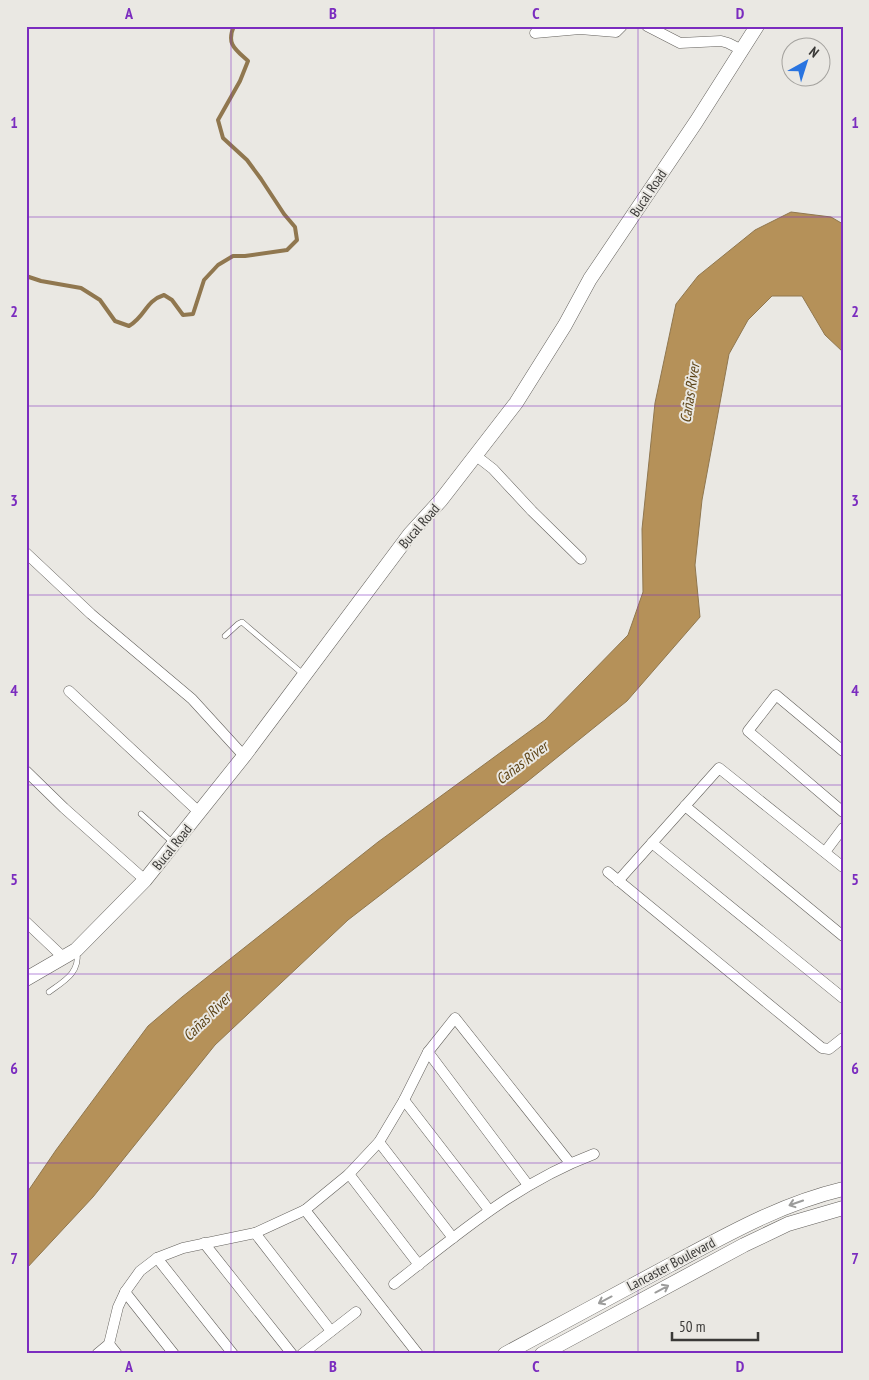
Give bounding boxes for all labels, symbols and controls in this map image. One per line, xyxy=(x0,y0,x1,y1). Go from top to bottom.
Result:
text: A xyxy=(124,3,134,23)
text: B xyxy=(329,3,337,23)
text: C xyxy=(532,3,540,23)
text: D xyxy=(736,3,745,23)
north arrow xyxy=(782,38,832,88)
text: N xyxy=(806,43,823,61)
text: 1 xyxy=(10,112,18,132)
text: 1 xyxy=(851,112,859,132)
street label: Bucal Road xyxy=(626,166,670,220)
text: 2 xyxy=(10,301,18,321)
text: 2 xyxy=(851,301,859,321)
water label: Cañas River xyxy=(675,360,704,424)
text: 3 xyxy=(10,490,18,510)
text: 3 xyxy=(851,490,859,510)
street label: Bucal Road xyxy=(395,500,443,552)
text: 4 xyxy=(10,680,18,700)
text: 4 xyxy=(851,680,859,700)
water label: Cañas River xyxy=(492,736,553,788)
street label: Bucal Road xyxy=(148,821,196,873)
text: 5 xyxy=(10,869,18,889)
text: 5 xyxy=(851,869,859,889)
water label: Cañas River xyxy=(179,987,236,1045)
text: 6 xyxy=(10,1058,18,1078)
text: 6 xyxy=(851,1058,859,1078)
one-way arrow xyxy=(789,1199,804,1208)
street label: Lancaster Boulevard xyxy=(624,1233,718,1295)
text: 7 xyxy=(10,1248,18,1268)
text: 7 xyxy=(851,1248,859,1268)
one-way arrow xyxy=(655,1284,670,1294)
one-way arrow xyxy=(597,1295,612,1305)
scale bar xyxy=(672,1310,758,1342)
text: 50 m xyxy=(679,1317,705,1336)
text: A xyxy=(124,1356,134,1376)
text: B xyxy=(329,1356,337,1376)
text: C xyxy=(532,1356,540,1376)
text: D xyxy=(736,1356,745,1376)

